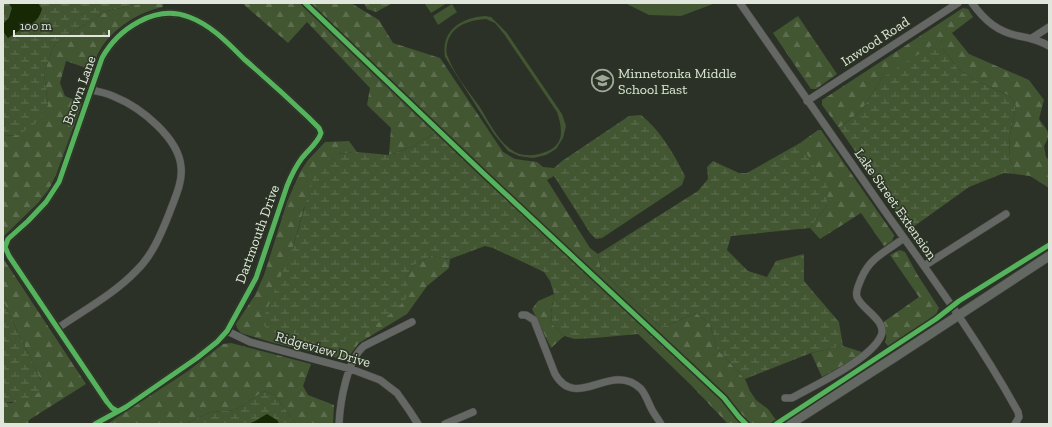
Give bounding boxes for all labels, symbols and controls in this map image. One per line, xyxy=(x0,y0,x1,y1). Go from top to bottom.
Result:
scale bar xyxy=(14,12,109,38)
street label: Inwood Road xyxy=(838,13,913,70)
text: 100 m xyxy=(20,19,52,33)
street label: Brown Lane xyxy=(59,53,100,127)
place label: Minnetonka Middle School East xyxy=(618,65,737,98)
school or university icon: Minnetonka Middle School East xyxy=(589,68,615,94)
street label: Lake Street Extension xyxy=(851,145,940,263)
street label: Dartmouth Drive xyxy=(232,182,283,286)
street label: Ridgeview Drive xyxy=(273,328,373,371)

